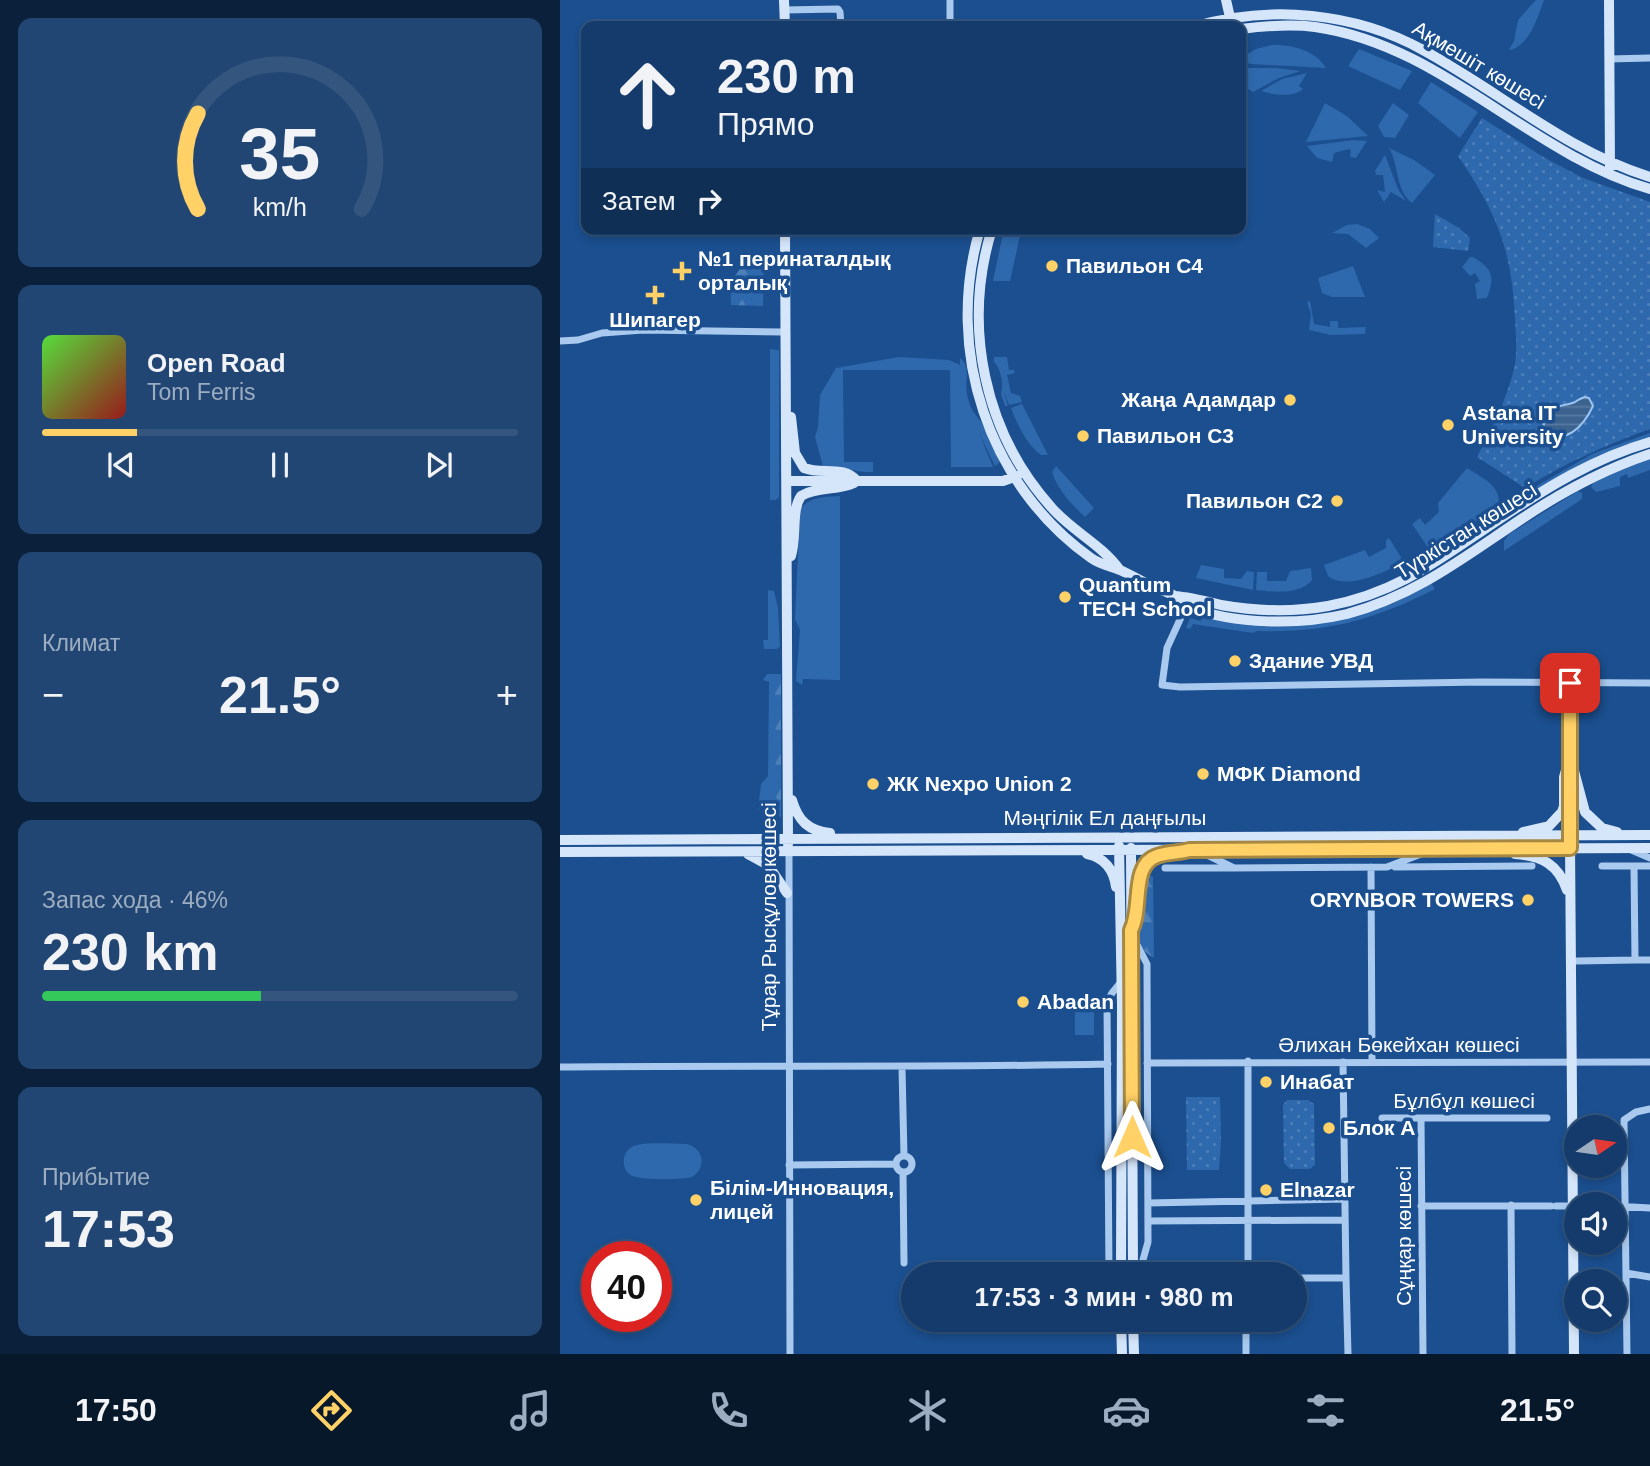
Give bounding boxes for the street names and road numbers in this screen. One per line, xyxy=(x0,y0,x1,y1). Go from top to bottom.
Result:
street label: Ақмешіт көшесі xyxy=(1409,16,1550,113)
street label: Түркістан көшесі xyxy=(1391,478,1541,583)
street label: Тұрар Рысқұлов көшесі xyxy=(757,802,780,1032)
street label: Мәңгілік Ел даңғылы xyxy=(1004,806,1206,829)
street label: Әлихан Бөкейхан көшесі xyxy=(1278,1033,1520,1056)
street label: Бұлбұл көшесі xyxy=(1393,1089,1535,1112)
street label: Сұңқар көшесі xyxy=(1392,1166,1415,1306)

